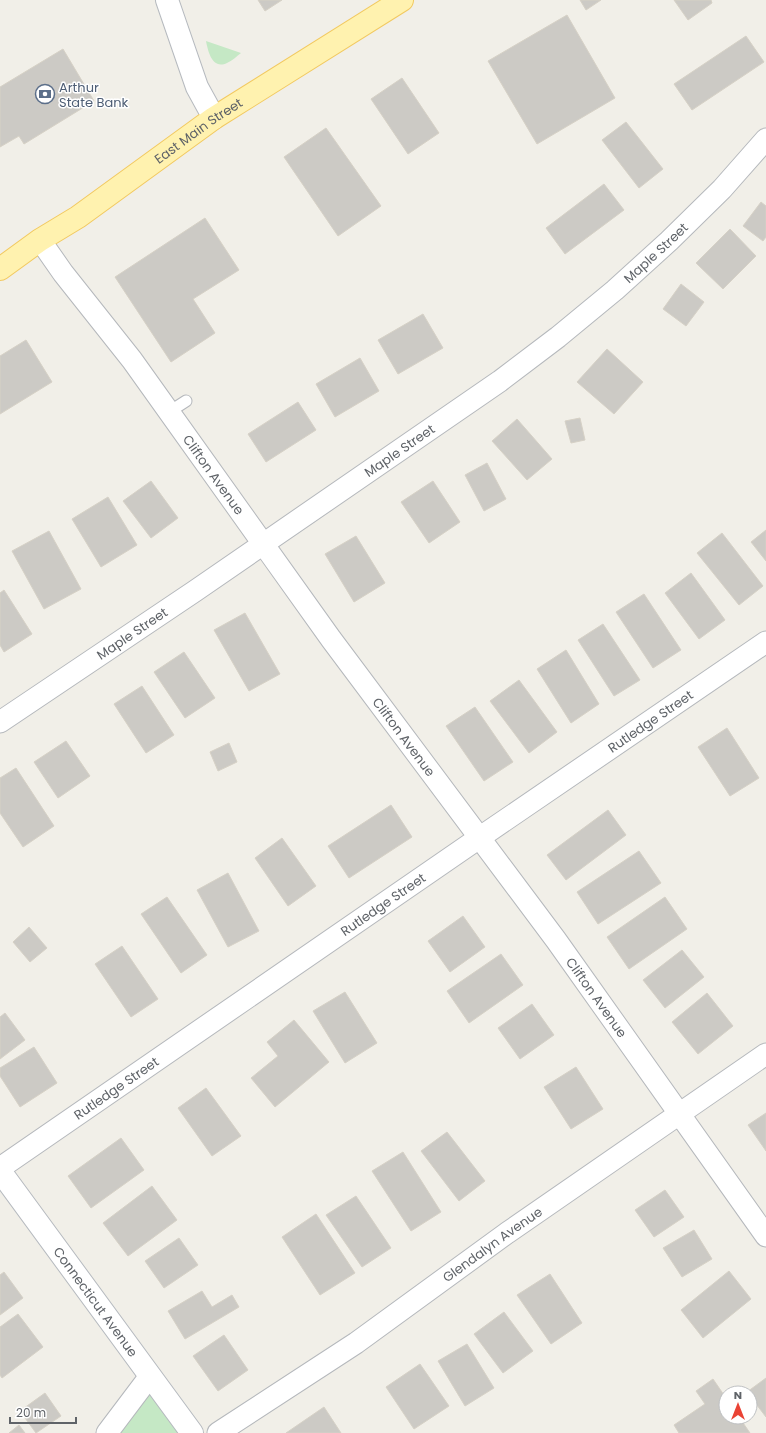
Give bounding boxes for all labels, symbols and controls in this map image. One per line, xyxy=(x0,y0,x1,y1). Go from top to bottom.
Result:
place label: Arthur State Bank xyxy=(59,78,128,112)
bank icon: Arthur State Bank xyxy=(34,83,56,105)
street label: East Main Street xyxy=(151,93,246,168)
street label: Maple Street xyxy=(620,218,693,288)
street label: Maple Street xyxy=(361,420,439,482)
street label: Clifton Avenue xyxy=(178,431,248,519)
street label: Maple Street xyxy=(93,603,172,664)
street label: Rutledge Street xyxy=(604,685,697,757)
street label: Clifton Avenue xyxy=(368,694,440,781)
street label: Rutledge Street xyxy=(337,868,430,941)
street label: Clifton Avenue xyxy=(561,954,631,1042)
street label: Rutledge Street xyxy=(70,1052,163,1124)
street label: Glendalyn Avenue xyxy=(439,1202,546,1287)
street label: Connecticut Avenue xyxy=(49,1243,142,1361)
north arrow xyxy=(718,1385,758,1425)
text: N xyxy=(734,1387,742,1403)
scale bar xyxy=(10,1399,76,1425)
text: 20 m xyxy=(16,1404,46,1421)

